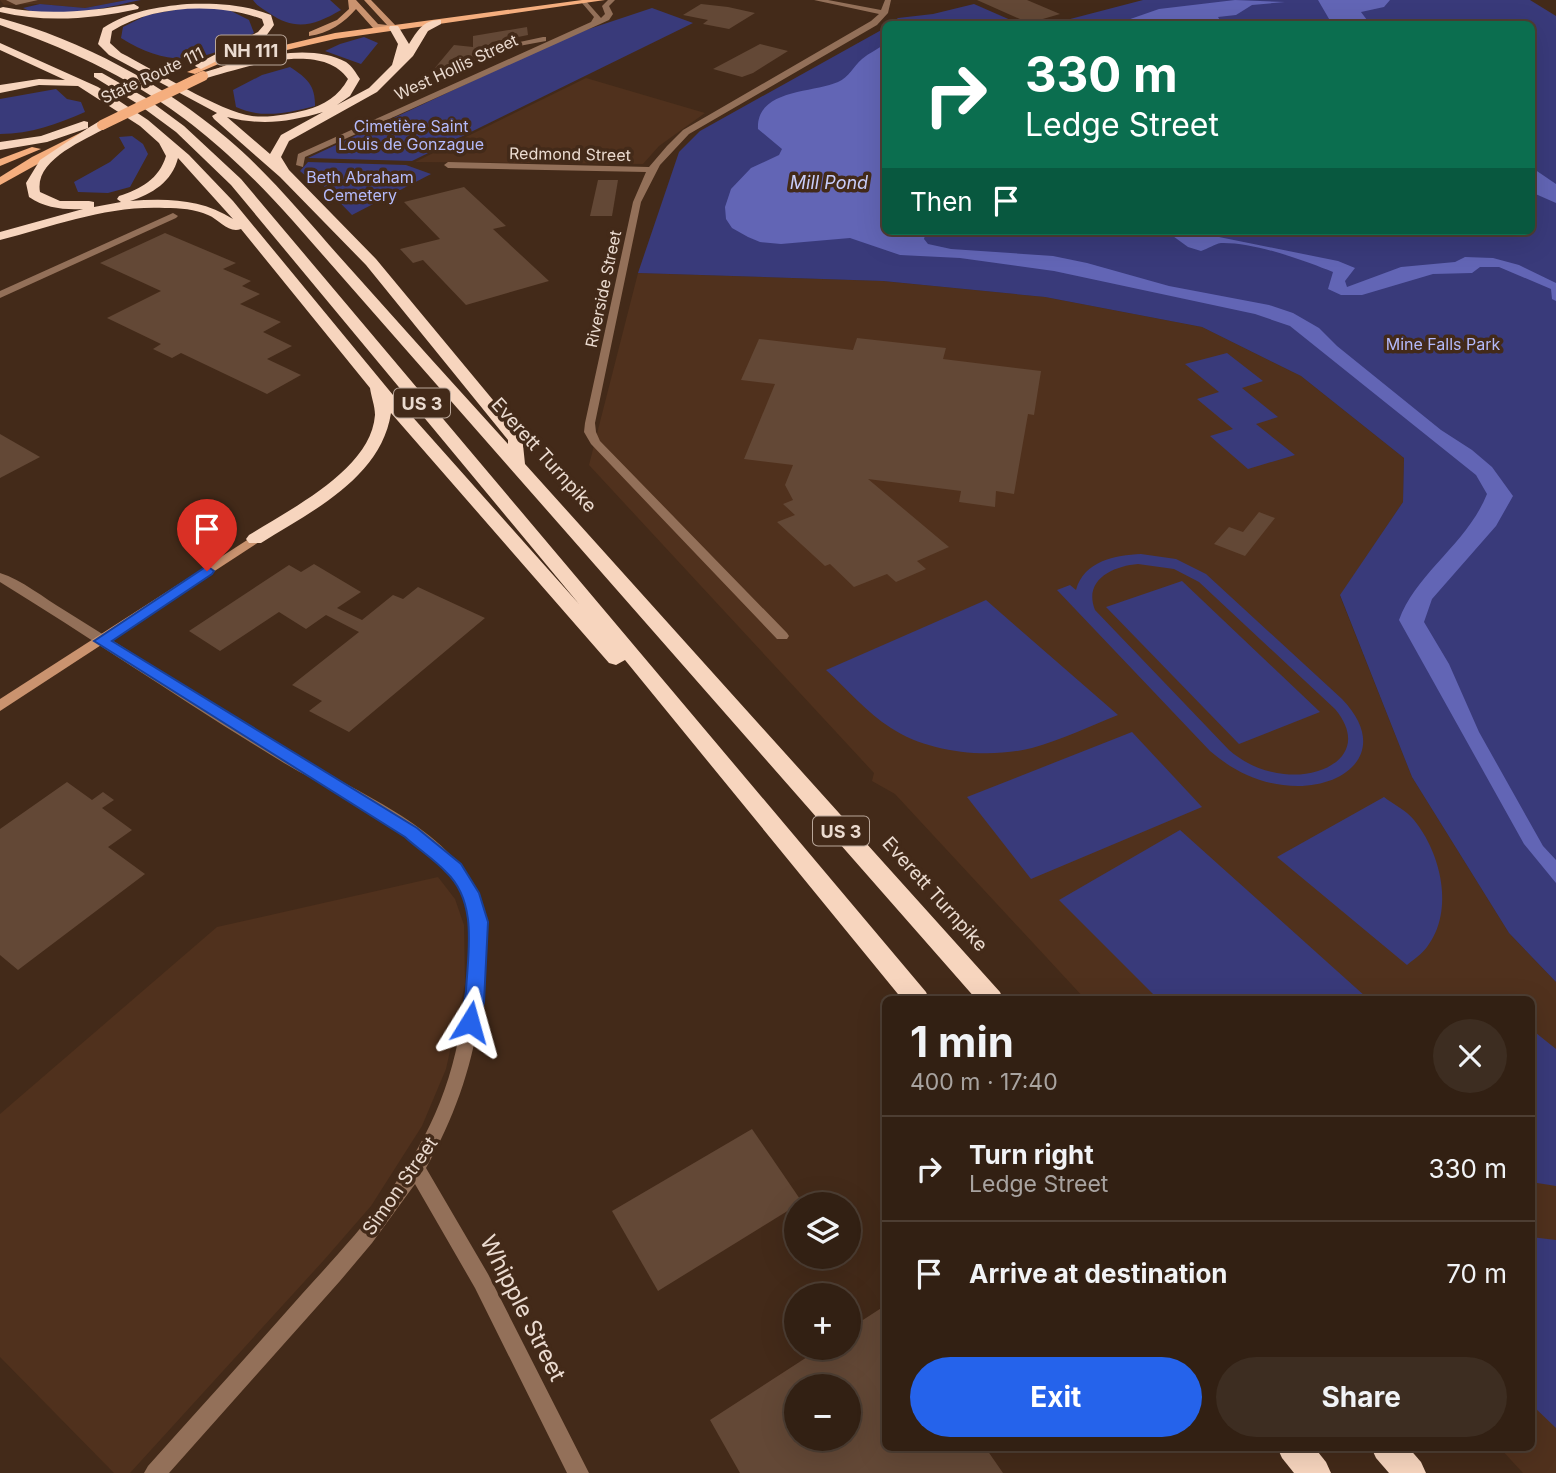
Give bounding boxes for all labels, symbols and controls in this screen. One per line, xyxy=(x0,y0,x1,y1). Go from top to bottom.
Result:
street label: West Hollis Street xyxy=(391,30,521,104)
road number: NH 111 xyxy=(216,36,286,64)
street label: State Route 111 xyxy=(97,42,207,108)
text: 330 m xyxy=(1025,45,1178,104)
icon: right xyxy=(910,49,1001,140)
text: Ledge Street xyxy=(1025,105,1219,144)
park label: Cimetière Saint Louis de Gonzague xyxy=(338,116,484,154)
street label: Redmond Street xyxy=(509,143,631,165)
park label: Beth Abraham Cemetery xyxy=(306,167,414,205)
water label: Mill Pond xyxy=(790,172,868,193)
icon: arrive xyxy=(987,182,1025,220)
text: Then xyxy=(910,186,973,217)
street label: Riverside Street xyxy=(581,229,625,349)
park label: Mine Falls Park xyxy=(1386,334,1501,354)
road number: US 3 xyxy=(394,388,450,418)
street label: Everett Turnpike xyxy=(487,393,601,517)
pin xyxy=(177,499,237,571)
icon: arrive xyxy=(188,510,226,548)
road number: US 3 xyxy=(813,816,869,846)
street label: Everett Turnpike xyxy=(878,832,992,956)
position arrow xyxy=(433,985,507,1059)
text: 1 min xyxy=(910,1016,1014,1067)
button: close xyxy=(1433,1019,1507,1093)
text: 400 m · 17:40 xyxy=(910,1068,1058,1096)
street label: Simon Street xyxy=(358,1132,442,1240)
text: Turn right xyxy=(969,1139,1094,1170)
icon: right xyxy=(910,1150,948,1188)
text: 330 m xyxy=(1428,1153,1507,1184)
text: Ledge Street xyxy=(969,1170,1108,1198)
map controls xyxy=(784,1192,861,1451)
button: layers xyxy=(784,1192,861,1269)
street label: Whipple Street xyxy=(474,1230,572,1386)
icon: arrive xyxy=(910,1255,948,1293)
text: Arrive at destination xyxy=(969,1258,1228,1289)
text: 70 m xyxy=(1446,1258,1507,1289)
button: + xyxy=(784,1283,861,1360)
button: Exit xyxy=(910,1357,1202,1437)
button: Share xyxy=(1216,1357,1507,1437)
button: − xyxy=(784,1374,861,1451)

